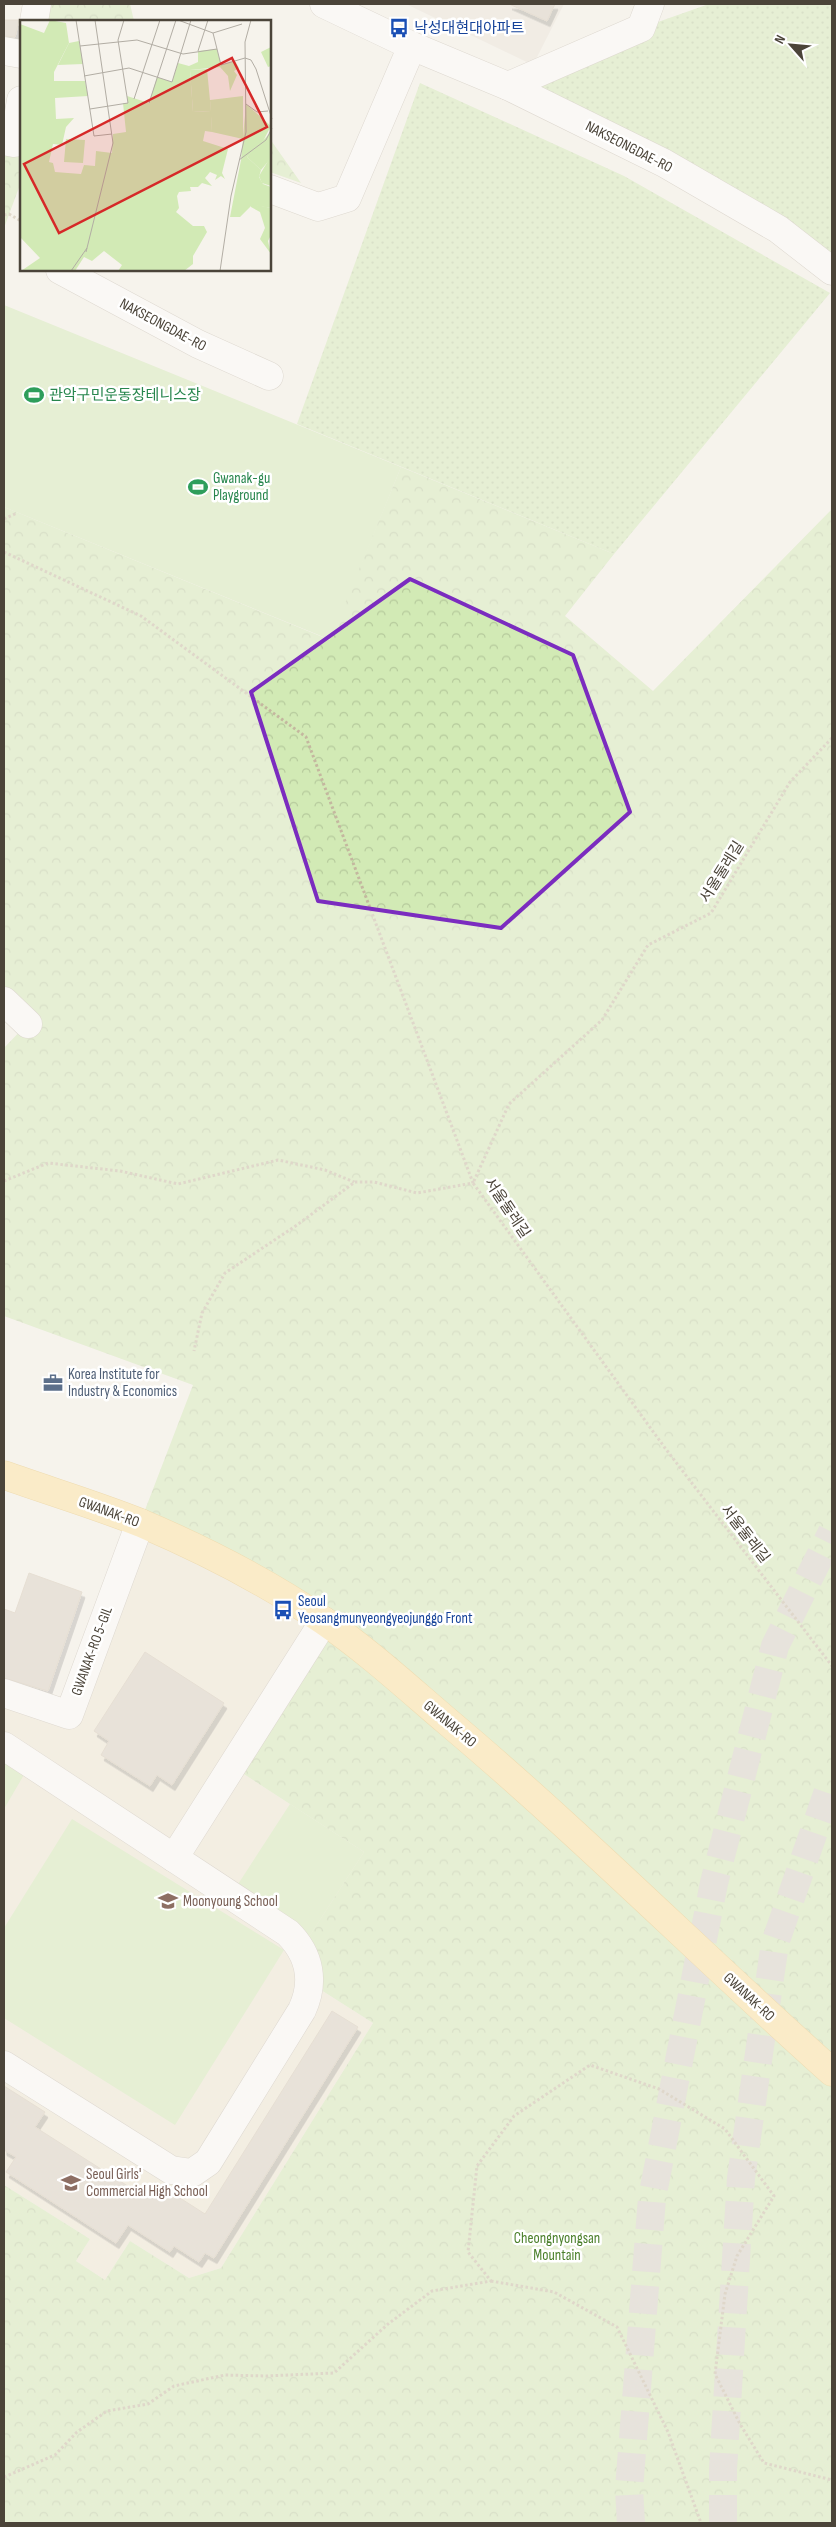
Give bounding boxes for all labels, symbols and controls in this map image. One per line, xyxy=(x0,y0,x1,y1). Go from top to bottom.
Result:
bus stop icon: 낙성대현대아파트 xyxy=(388,17,410,39)
place label: 낙성대현대아파트 xyxy=(414,19,525,38)
inset map xyxy=(20,20,271,271)
north arrow xyxy=(766,20,816,70)
text: N xyxy=(771,32,789,47)
street label: NAKSEONGDAE-RO xyxy=(582,117,676,177)
street label: NAKSEONGDAE-RO xyxy=(116,294,210,356)
sports icon: 관악구민운동장테니스장 xyxy=(23,384,45,406)
place label: 관악구민운동장테니스장 xyxy=(49,386,201,405)
place label: Gwanak-gu Playground xyxy=(213,469,270,505)
sports icon: Gwanak-gu Playground xyxy=(187,476,209,498)
street label: 서울둘레길 xyxy=(696,838,748,906)
street label: 서울둘레길 xyxy=(480,1174,534,1242)
place label: Korea Institute for Industry & Economics xyxy=(68,1365,177,1401)
office icon: Korea Institute for Industry & Economics xyxy=(42,1372,64,1394)
street label: GWANAK-RO xyxy=(76,1492,142,1532)
street label: 서울둘레길 xyxy=(716,1501,774,1567)
place label: Seoul Yeosangmunyeongyeojunggo Front xyxy=(298,1592,473,1628)
bus stop icon: Seoul Yeosangmunyeongyeojunggo Front xyxy=(272,1599,294,1621)
street label: GWANAK-RO 5-GIL xyxy=(67,1603,117,1698)
street label: GWANAK-RO xyxy=(420,1696,480,1752)
school or university icon: Moonyoung School xyxy=(157,1890,179,1912)
place label: Moonyoung School xyxy=(183,1892,278,1911)
street label: GWANAK-RO xyxy=(719,1968,779,2026)
place label: Seoul Girls' Commercial High School xyxy=(86,2165,208,2201)
school or university icon: Seoul Girls' Commercial High School xyxy=(60,2172,82,2194)
park label: Cheongnyongsan Mountain xyxy=(514,2229,600,2265)

